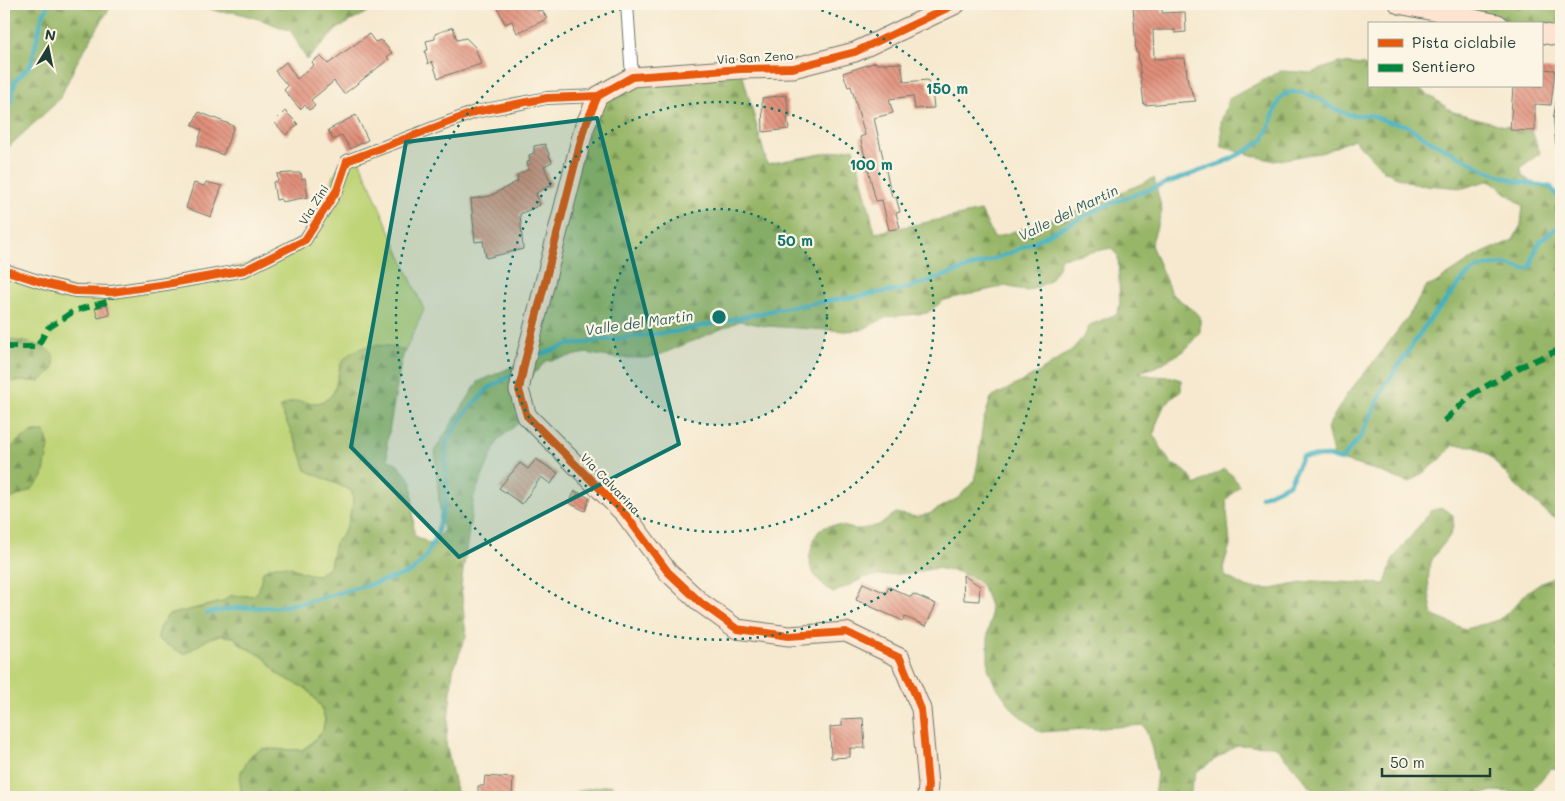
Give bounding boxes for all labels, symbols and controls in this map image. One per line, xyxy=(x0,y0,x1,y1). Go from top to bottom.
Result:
north arrow xyxy=(22,22,72,72)
legend xyxy=(1368,22,1542,88)
text: N xyxy=(43,24,57,45)
text: Pista ciclabile xyxy=(1412,32,1516,52)
street label: Via San Zeno xyxy=(716,47,794,67)
text: Sentiero xyxy=(1412,56,1475,76)
text: 150 m xyxy=(926,78,968,98)
text: 100 m xyxy=(849,154,893,174)
water label: Valle del Martin xyxy=(1015,180,1121,245)
street label: Via Zini xyxy=(295,181,332,228)
text: 50 m xyxy=(777,230,813,250)
water label: Valle del Martin xyxy=(584,305,694,339)
centre of rings xyxy=(710,308,728,326)
street label: Via Calvarina xyxy=(577,449,644,517)
scale bar xyxy=(1382,746,1490,778)
text: 50 m xyxy=(1390,752,1425,772)

